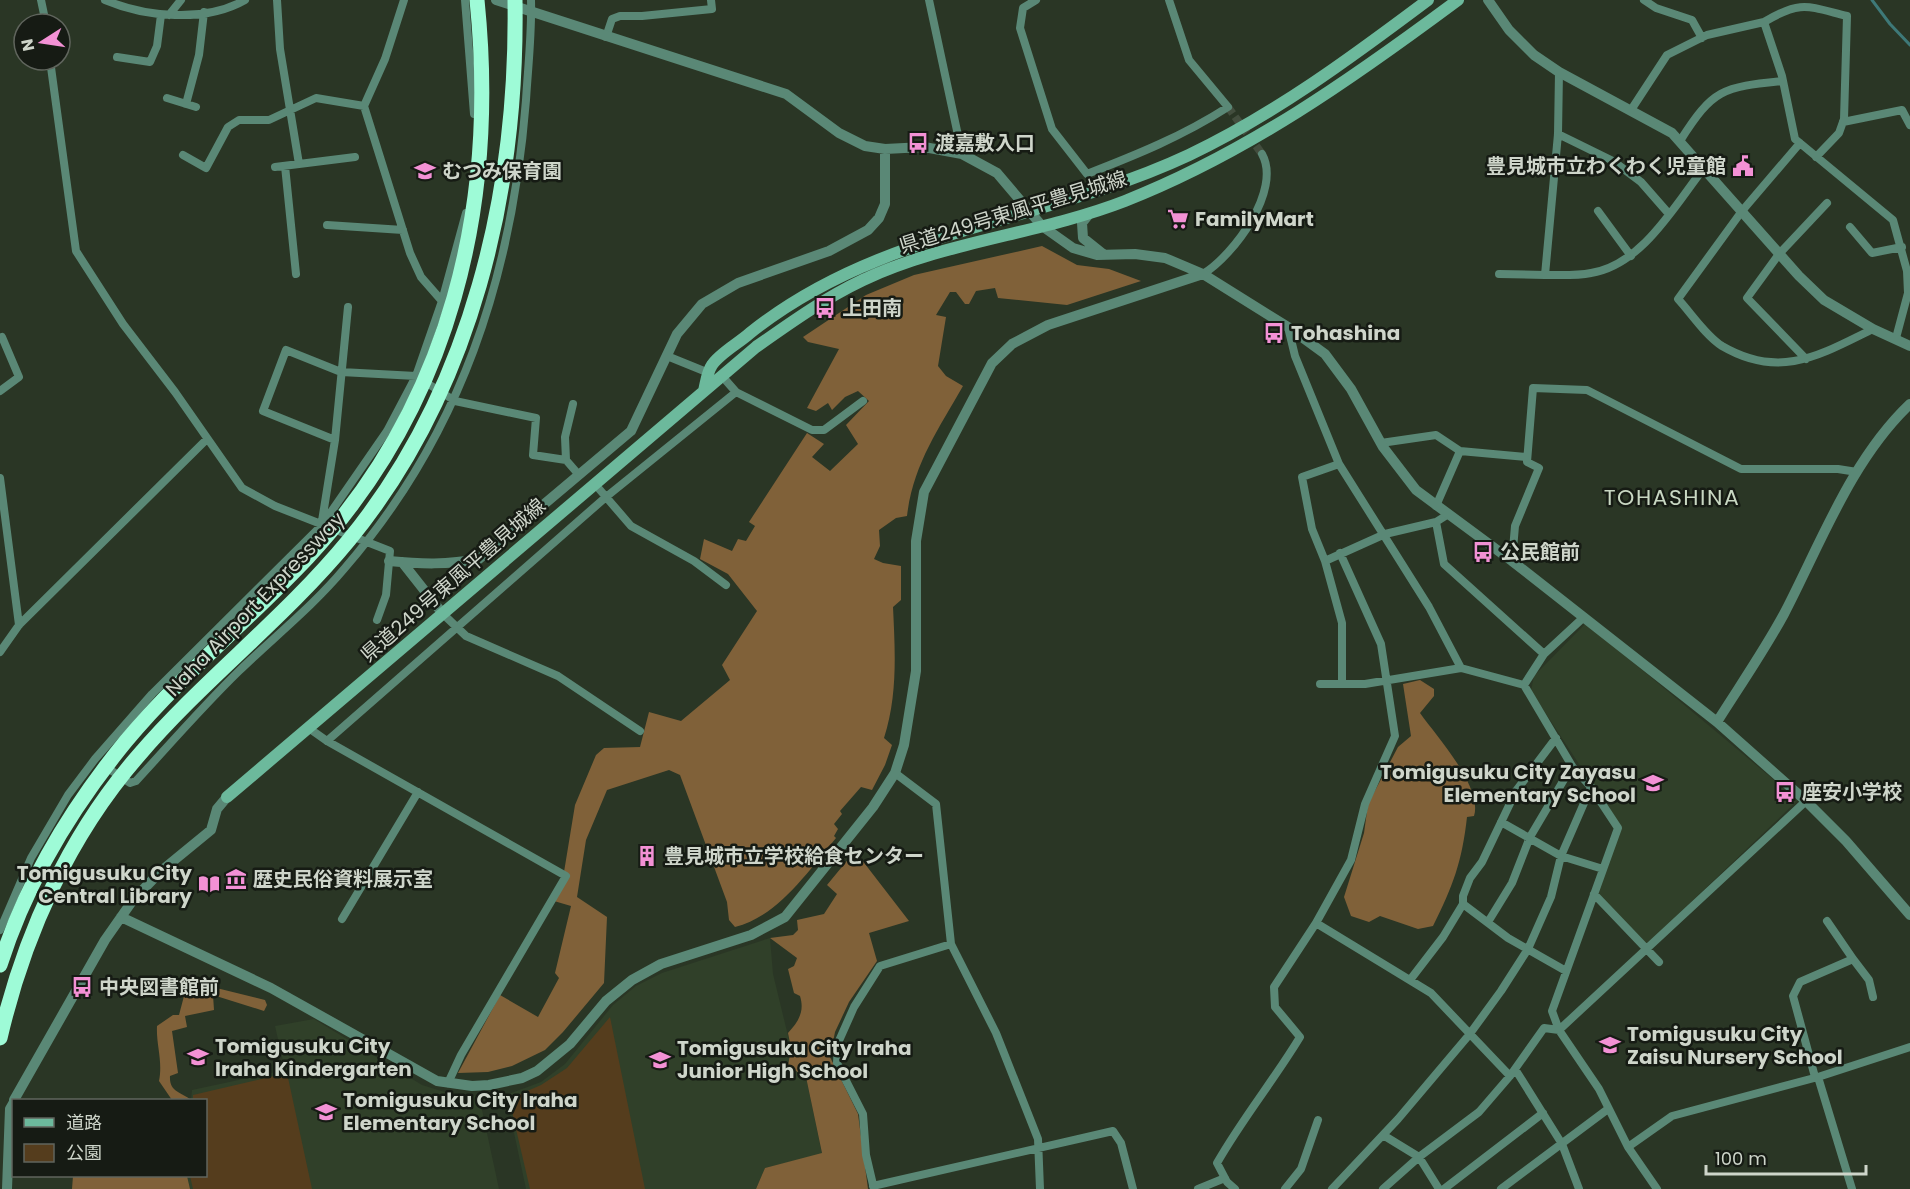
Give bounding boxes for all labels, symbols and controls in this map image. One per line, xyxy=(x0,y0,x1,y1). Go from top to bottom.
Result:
north arrow xyxy=(12,12,72,72)
text: N xyxy=(15,37,40,53)
place label: 渡嘉敷入口 xyxy=(935,129,1035,157)
bus stop icon: 渡嘉敷入口 xyxy=(906,131,930,155)
place label: 豊見城市立わくわく児童館 xyxy=(1486,152,1726,180)
public building icon: 豊見城市立わくわく児童館 xyxy=(1731,154,1755,178)
place label: むつみ保育園 xyxy=(442,157,562,185)
school or university icon: むつみ保育園 xyxy=(413,159,437,183)
street label: 県道249号東風平豊見城線 xyxy=(896,164,1130,260)
place label: FamilyMart xyxy=(1195,205,1314,233)
supermarket icon: FamilyMart xyxy=(1166,207,1190,231)
place label: 上田南 xyxy=(842,294,902,322)
bus stop icon: 上田南 xyxy=(813,296,837,320)
place label: Tohashina xyxy=(1291,319,1400,347)
bus stop icon: Tohashina xyxy=(1262,321,1286,345)
district label: TOHASHINA xyxy=(1604,482,1740,513)
street label: 県道249号東風平豊見城線 xyxy=(355,492,551,668)
street label: Naha Airport Expressway xyxy=(159,506,351,702)
place label: 公民館前 xyxy=(1500,538,1580,566)
bus stop icon: 公民館前 xyxy=(1471,540,1495,564)
place label: Tomigusuku City Zayasu Elementary School xyxy=(1380,758,1636,809)
school or university icon: Tomigusuku City Zayasu Elementary School xyxy=(1641,771,1665,795)
place label: 座安小学校 xyxy=(1802,778,1902,806)
bus stop icon: 座安小学校 xyxy=(1773,780,1797,804)
place label: 豊見城市立学校給食センター xyxy=(664,842,924,870)
building icon: 豊見城市立学校給食センター xyxy=(635,844,659,868)
place label: Tomigusuku City Central Library xyxy=(17,859,192,910)
place label: 歴史民俗資料展示室 xyxy=(253,865,433,893)
museum icon: 歴史民俗資料展示室 xyxy=(224,867,248,891)
library icon: Tomigusuku City Central Library xyxy=(197,872,221,896)
place label: 中央図書館前 xyxy=(99,973,219,1001)
bus stop icon: 中央図書館前 xyxy=(70,975,94,999)
place label: Tomigusuku City Zaisu Nursery School xyxy=(1627,1020,1843,1071)
place label: Tomigusuku City Iraha Kindergarten xyxy=(215,1032,412,1083)
school or university icon: Tomigusuku City Zaisu Nursery School xyxy=(1598,1033,1622,1057)
place label: Tomigusuku City Iraha Junior High School xyxy=(677,1034,912,1085)
school or university icon: Tomigusuku City Iraha Kindergarten xyxy=(186,1045,210,1069)
school or university icon: Tomigusuku City Iraha Junior High School xyxy=(648,1048,672,1072)
place label: Tomigusuku City Iraha Elementary School xyxy=(343,1086,578,1137)
legend xyxy=(12,1099,207,1177)
school or university icon: Tomigusuku City Iraha Elementary School xyxy=(314,1100,338,1124)
text: 道路 xyxy=(66,1110,102,1135)
scale bar xyxy=(1706,1138,1866,1176)
text: 公園 xyxy=(66,1140,102,1165)
text: 100 m xyxy=(1715,1146,1767,1171)

